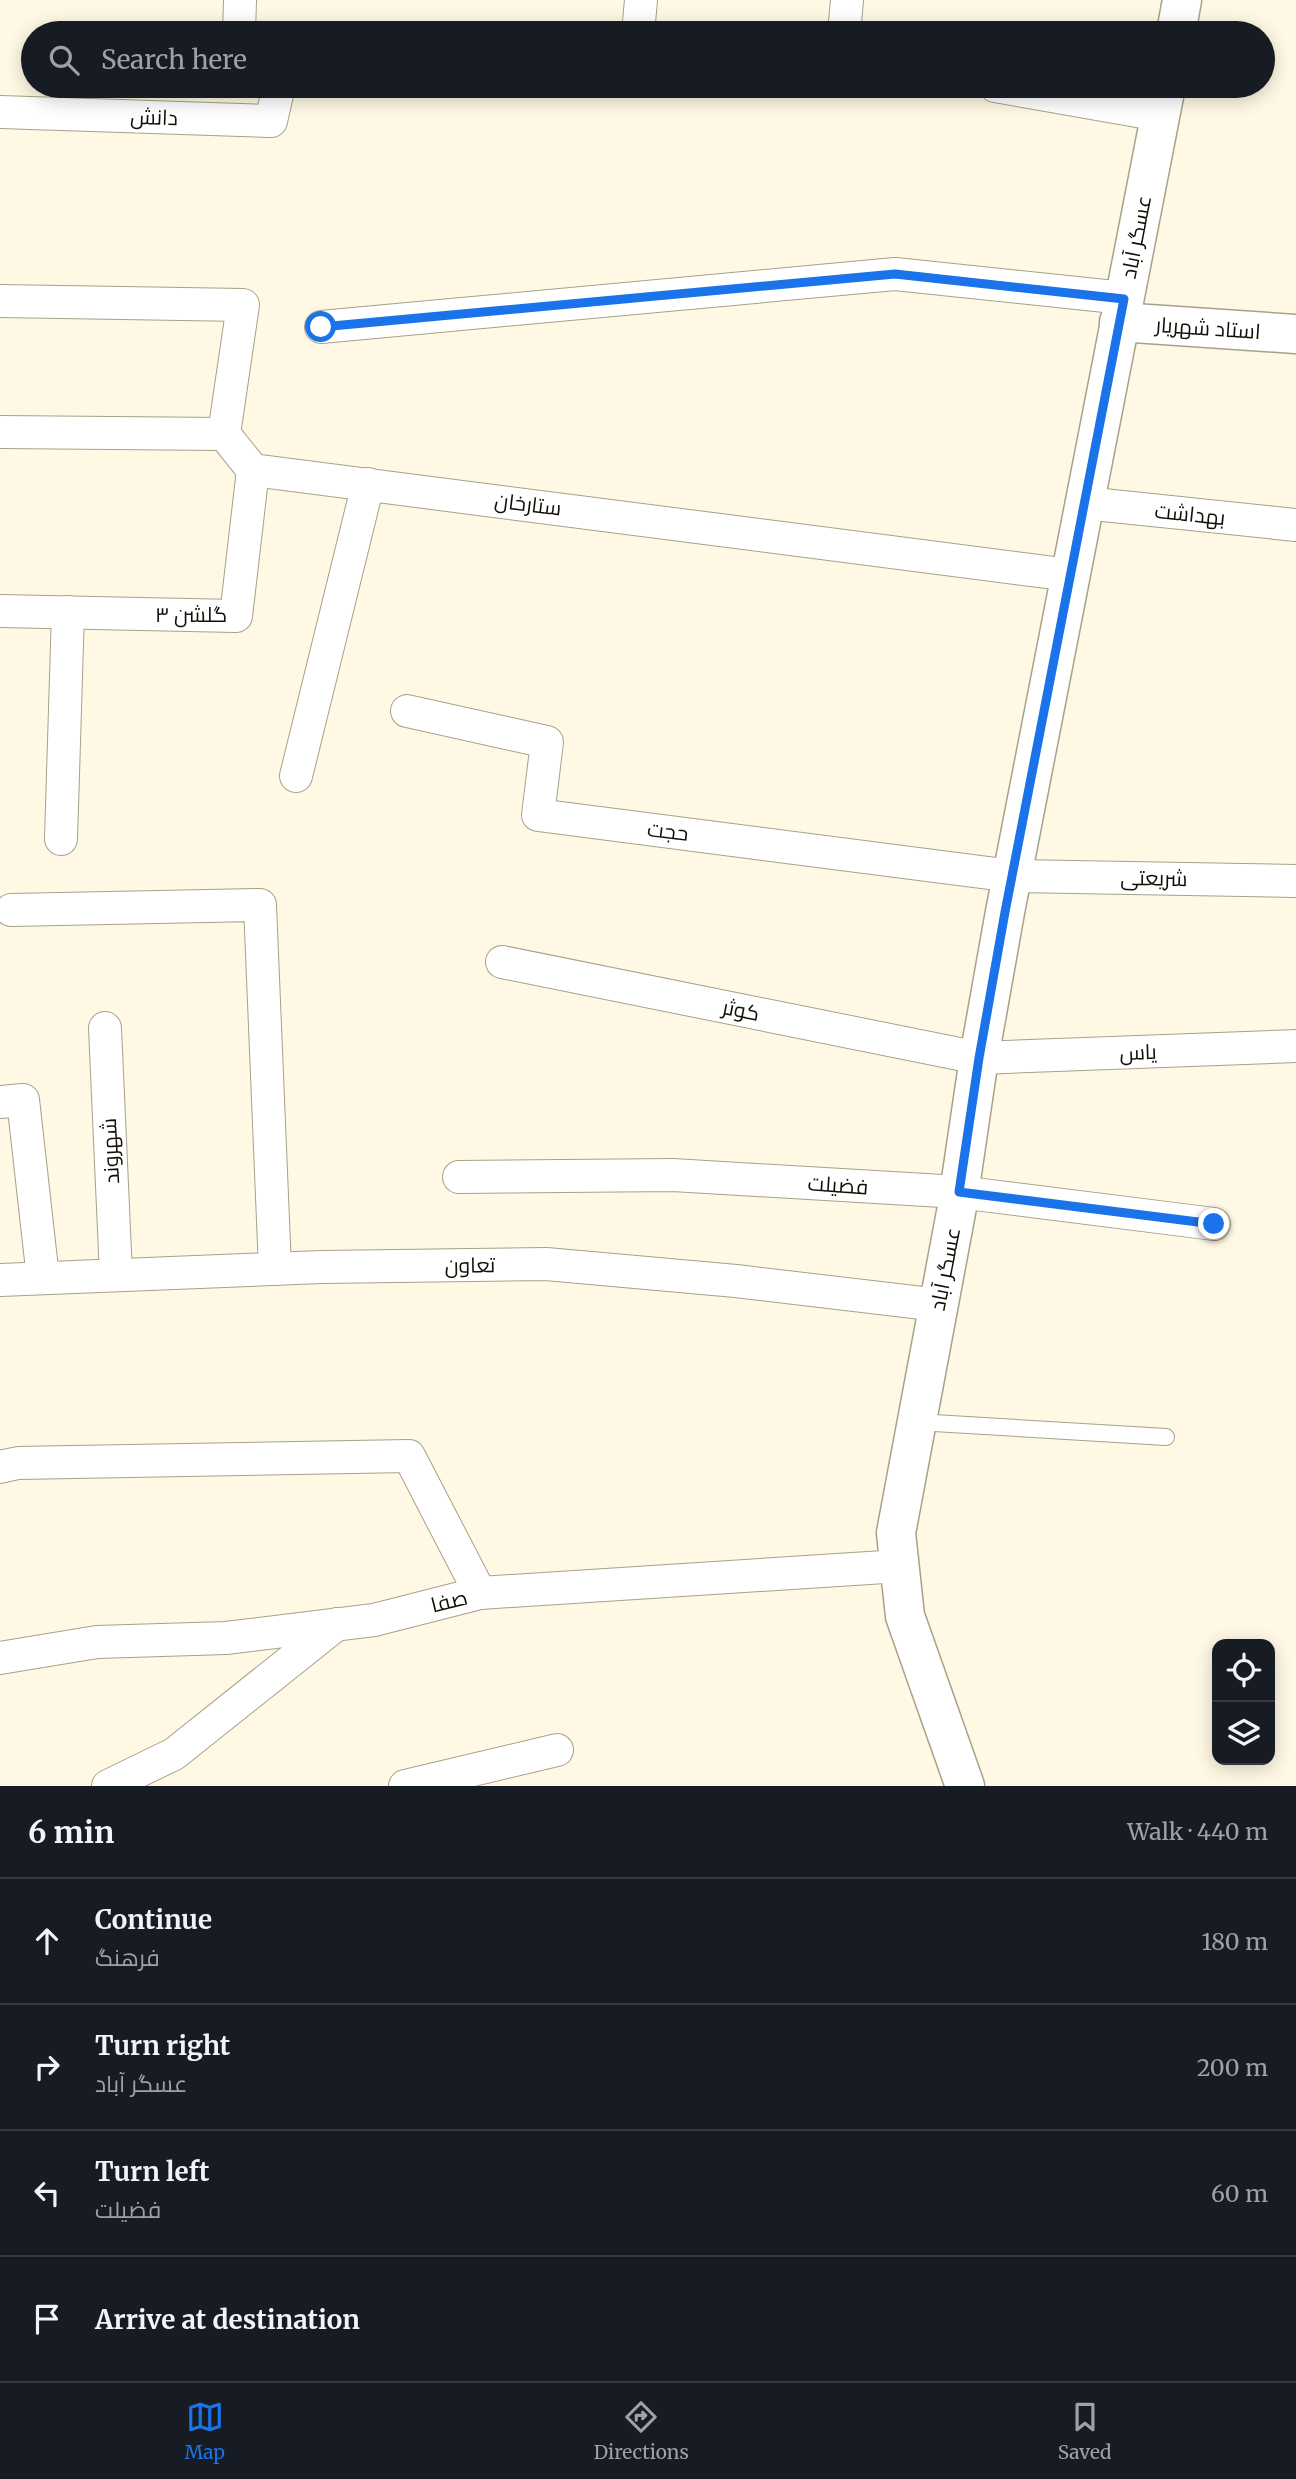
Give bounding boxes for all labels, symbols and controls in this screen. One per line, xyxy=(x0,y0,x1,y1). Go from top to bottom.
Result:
search box xyxy=(21,21,1275,98)
icon: search xyxy=(45,41,83,79)
text: Search here xyxy=(101,43,247,76)
street label: دانش xyxy=(130,103,178,131)
street label: عسگر آباد xyxy=(1115,193,1157,281)
route start xyxy=(305,311,336,342)
street label: استاد شهریار xyxy=(1154,311,1261,345)
street label: ستارخان xyxy=(493,487,563,521)
street label: بهداشت xyxy=(1153,497,1227,531)
street label: گلشن ۳ xyxy=(155,601,227,628)
street label: حجت xyxy=(646,815,690,847)
street label: شریعتی xyxy=(1120,864,1188,892)
street label: کوثر xyxy=(719,993,762,1027)
street label: یاس xyxy=(1119,1038,1157,1066)
street label: شهروند xyxy=(95,1117,125,1185)
street label: فضیلت xyxy=(807,1169,869,1201)
route end xyxy=(1198,1208,1229,1239)
street label: عسگر آباد xyxy=(924,1225,966,1313)
street label: تعاون xyxy=(444,1251,496,1279)
street label: صفا xyxy=(428,1583,470,1619)
map controls xyxy=(1212,1639,1275,1765)
button: locate xyxy=(1212,1639,1275,1702)
button: layers xyxy=(1212,1702,1275,1765)
text: 6 min xyxy=(28,1813,114,1851)
text: Walk · 440 m xyxy=(1127,1817,1268,1846)
text: Continue xyxy=(95,1903,212,1936)
icon: ahead xyxy=(28,1922,66,1960)
text: 180 m xyxy=(1202,1927,1268,1956)
text: فرهنگ xyxy=(95,1943,160,1972)
text: Turn right xyxy=(95,2029,230,2062)
icon: right xyxy=(28,2048,66,2086)
text: 200 m xyxy=(1197,2053,1268,2082)
text: عسگر آباد xyxy=(95,2069,187,2098)
text: Turn left xyxy=(95,2155,209,2188)
icon: left xyxy=(28,2174,66,2212)
text: 60 m xyxy=(1211,2179,1268,2208)
text: فضیلت xyxy=(95,2195,161,2224)
icon: arrive xyxy=(28,2300,66,2338)
text: Arrive at destination xyxy=(95,2303,360,2336)
tab: Map xyxy=(184,2398,225,2464)
tab: Directions xyxy=(594,2398,689,2464)
tab: Saved xyxy=(1058,2398,1112,2464)

